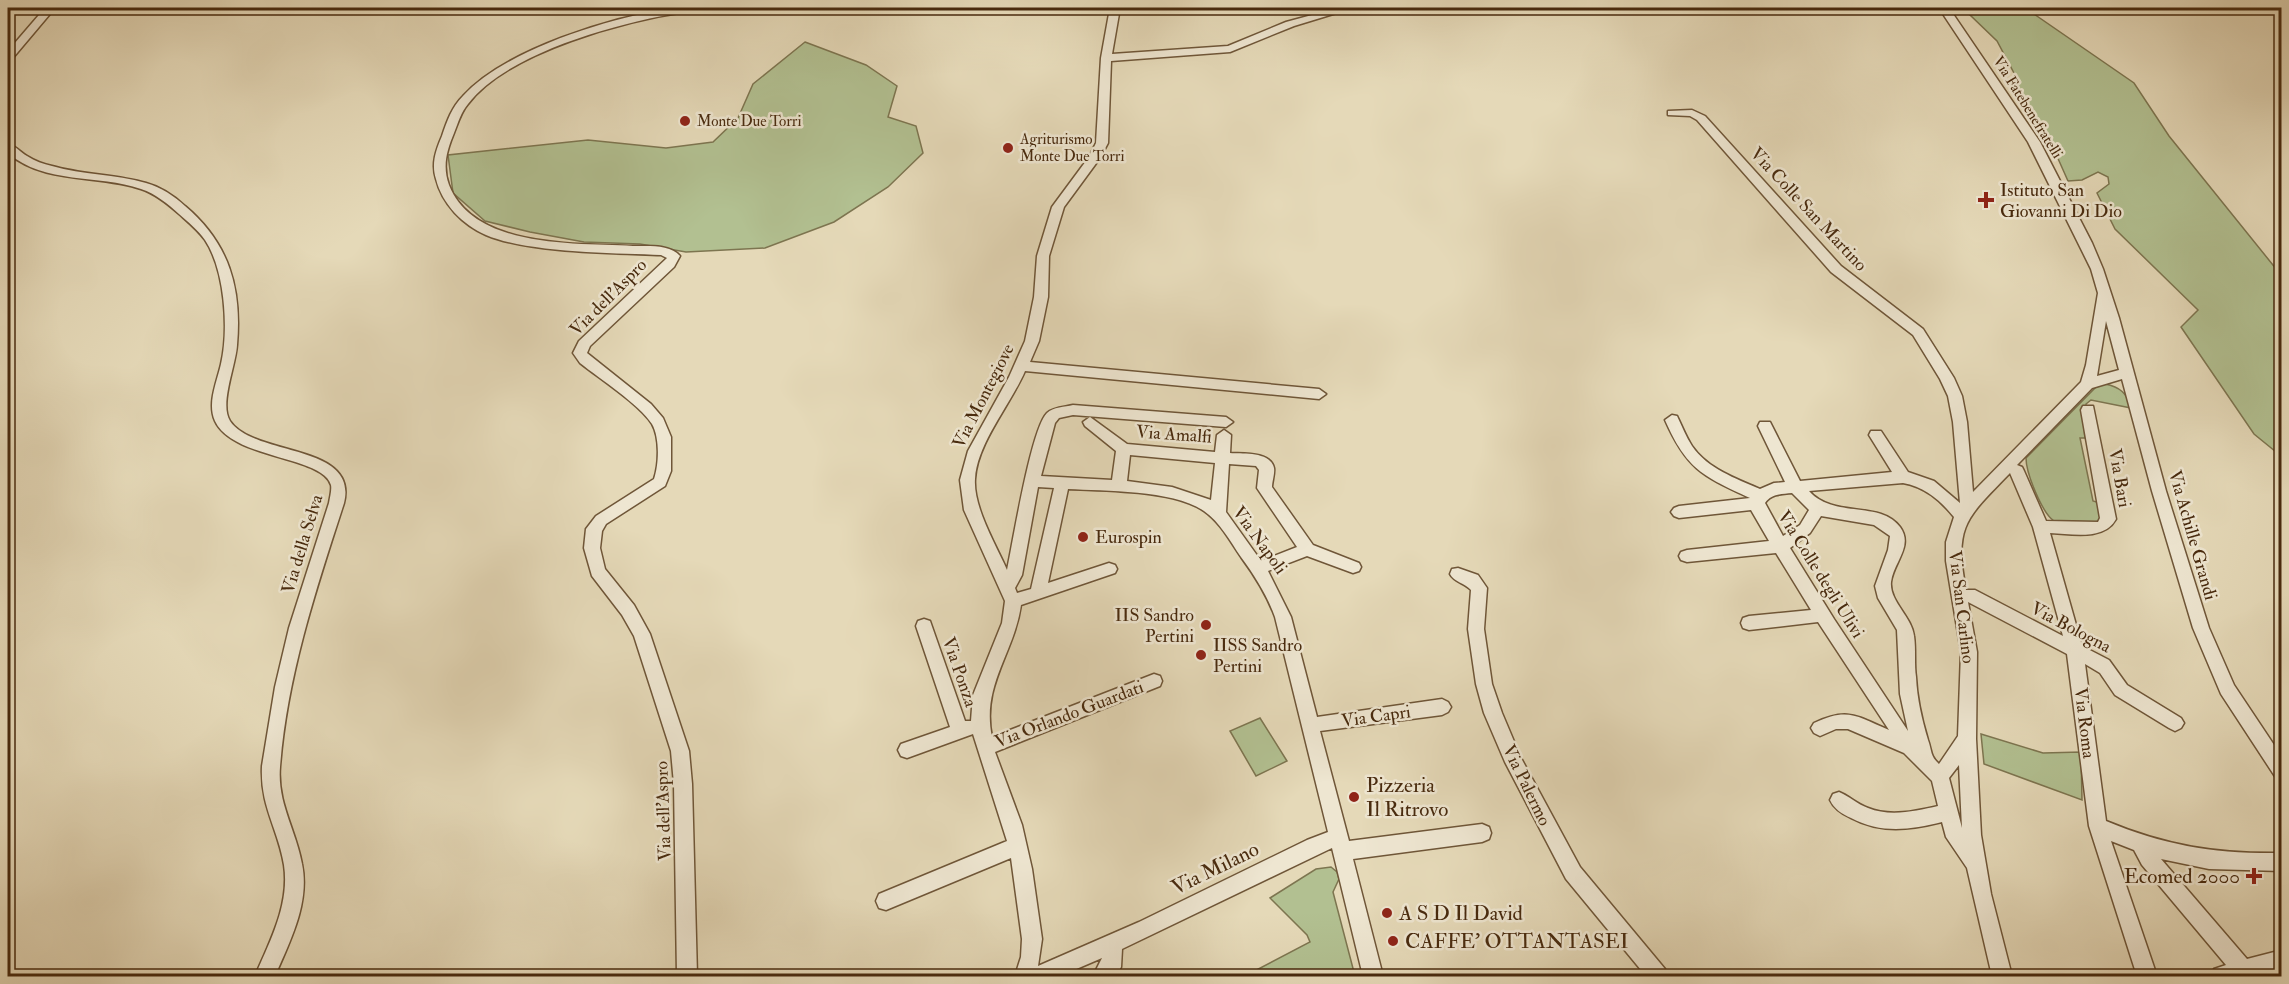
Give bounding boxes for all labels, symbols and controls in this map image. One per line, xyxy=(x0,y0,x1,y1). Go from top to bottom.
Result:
street label: Via Fatebenefratelli xyxy=(1988,53,2067,162)
place label: Monte Due Torri xyxy=(697,112,801,131)
marker: Monte Due Torri xyxy=(678,114,692,128)
place label: Agriturismo Monte Due Torri xyxy=(1019,130,1124,166)
marker: Agriturismo Monte Due Torri xyxy=(1001,141,1015,155)
street label: Via Colle San Martino xyxy=(1745,143,1872,276)
place label: Istituto San Giovanni Di Dio xyxy=(2000,179,2122,223)
marker: Istituto San Giovanni Di Dio xyxy=(1977,191,1995,209)
street label: Via dell'Aspro xyxy=(565,254,652,341)
street label: Via Montegiove xyxy=(947,340,1020,452)
street label: Via Amalfi xyxy=(1135,420,1213,449)
street label: Via Bari xyxy=(2103,447,2136,510)
street label: Via Achille Grandi xyxy=(2163,467,2222,603)
street label: Via della Selva xyxy=(276,491,329,597)
street label: Via Napoli xyxy=(1227,502,1292,579)
street label: Via Colle degli Ulivi xyxy=(1772,506,1869,643)
place label: Eurospin xyxy=(1095,526,1162,549)
marker: Eurospin xyxy=(1076,530,1090,544)
street label: Via San Carlino xyxy=(1943,549,1980,665)
street label: Via Bologna xyxy=(2027,597,2115,658)
place label: IIS Sandro Pertini xyxy=(1115,604,1194,648)
marker: IIS Sandro Pertini xyxy=(1199,618,1213,632)
street label: Via Ponza xyxy=(937,634,982,711)
place label: IISS Sandro Pertini xyxy=(1213,634,1302,678)
marker: IISS Sandro Pertini xyxy=(1194,648,1208,662)
street label: Via Orlando Guardati xyxy=(991,675,1147,753)
street label: Via Roma xyxy=(2069,686,2100,760)
street label: Via Capri xyxy=(1340,700,1412,733)
street label: Via Palermo xyxy=(1497,741,1556,830)
street label: Via dell'Aspro xyxy=(650,760,677,861)
place label: Pizzeria Il Ritrovo xyxy=(1366,772,1448,823)
marker: Pizzeria Il Ritrovo xyxy=(1347,790,1361,804)
street label: Via Milano xyxy=(1167,836,1263,901)
place label: Ecomed 2000 xyxy=(2124,863,2240,890)
marker: Ecomed 2000 xyxy=(2245,867,2263,885)
place label: A S D Il David xyxy=(1398,900,1524,927)
marker: A S D Il David xyxy=(1380,906,1394,920)
place label: CAFFE' OTTANTASEI xyxy=(1405,928,1628,955)
marker: CAFFE' OTTANTASEI xyxy=(1386,934,1400,948)

